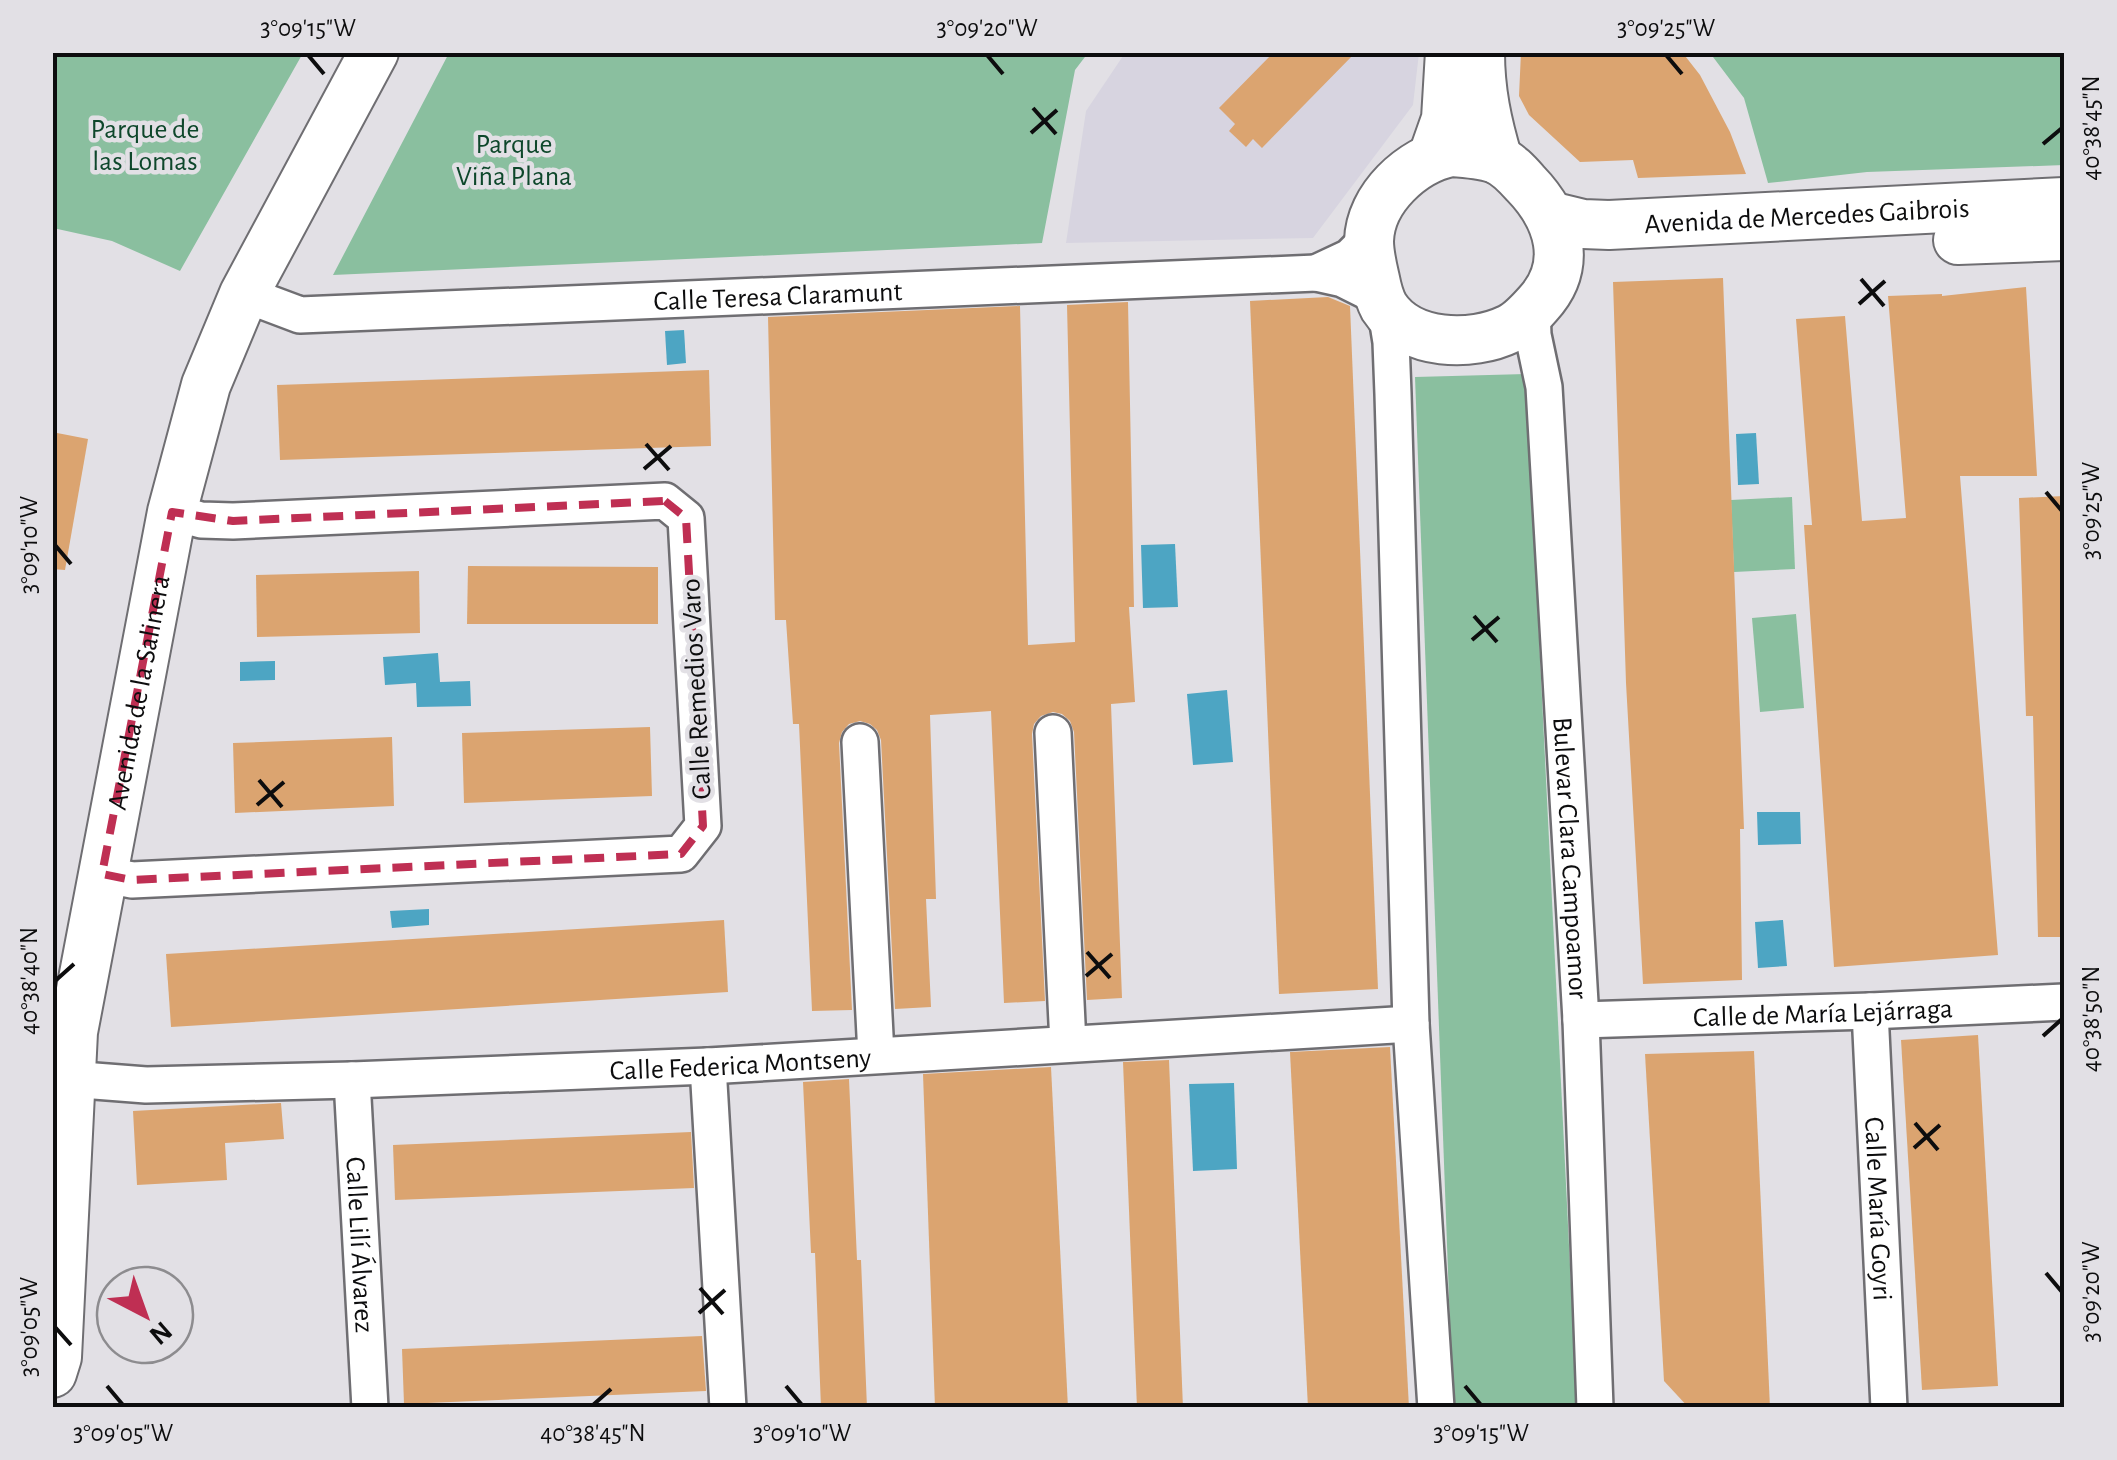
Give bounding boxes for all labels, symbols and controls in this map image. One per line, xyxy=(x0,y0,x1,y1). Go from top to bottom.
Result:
text: 3°09'15"W xyxy=(260,16,356,41)
text: 3°09'20"W xyxy=(937,16,1038,41)
text: 3°09'25"W xyxy=(1617,16,1716,41)
text: 40°38'45"N xyxy=(2079,75,2104,181)
park label: Parque de las Lomas xyxy=(91,116,199,176)
park label: Parque Viña Plana xyxy=(456,131,572,191)
street label: Avenida de Mercedes Gaibrois xyxy=(1644,195,1970,239)
street label: Calle Teresa Claramunt xyxy=(653,278,903,316)
text: 3°09'25"W xyxy=(2079,461,2104,560)
text: 3°09'10"W xyxy=(17,495,42,594)
street label: Avenida de la Salinera xyxy=(104,573,176,812)
street label: Calle Remedios Varo xyxy=(677,578,717,800)
street label: Bulevar Clara Campoamor xyxy=(1547,716,1592,1000)
text: 40°38'40"N xyxy=(17,927,42,1035)
text: 40°38'50"N xyxy=(2079,966,2104,1072)
street label: Calle de María Lejárraga xyxy=(1693,995,1954,1033)
street label: Calle Federica Montseny xyxy=(609,1044,872,1086)
street label: Calle María Goyri xyxy=(1859,1116,1896,1302)
street label: Calle Lilí Álvarez xyxy=(340,1156,378,1334)
text: 3°09'20"W xyxy=(2079,1241,2104,1342)
north arrow xyxy=(95,1265,195,1365)
text: 3°09'05"W xyxy=(17,1276,42,1377)
text: N xyxy=(144,1315,177,1349)
text: 3°09'05"W xyxy=(73,1421,174,1446)
text: 40°38'45"N xyxy=(540,1421,646,1446)
text: 3°09'10"W xyxy=(753,1421,852,1446)
text: 3°09'15"W xyxy=(1433,1421,1529,1446)

